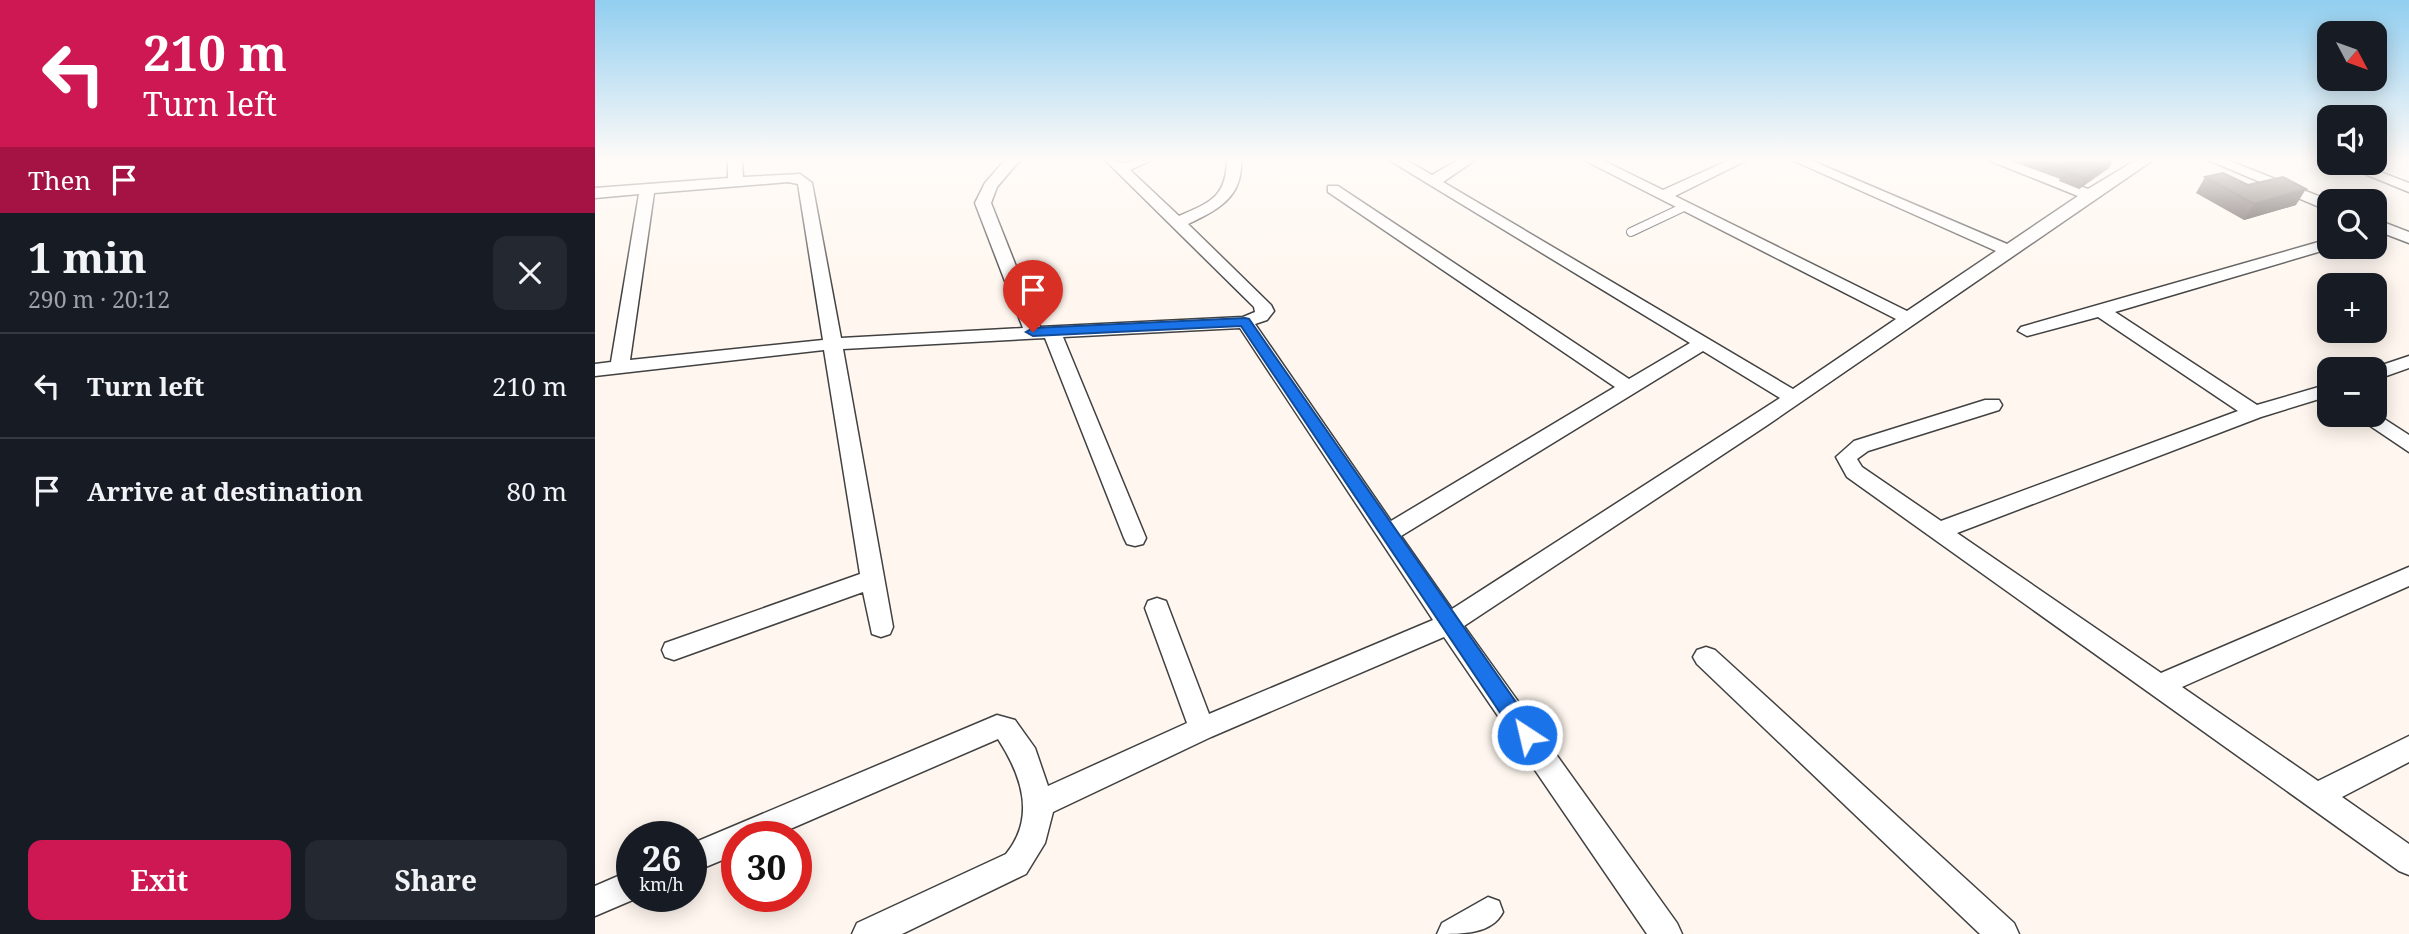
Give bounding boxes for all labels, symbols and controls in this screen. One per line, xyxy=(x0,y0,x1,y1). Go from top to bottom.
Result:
text: 210 m xyxy=(143,19,287,85)
north arrow xyxy=(2317,21,2387,91)
map controls xyxy=(2317,21,2387,427)
icon: left xyxy=(28,28,119,119)
text: Turn left xyxy=(143,82,277,125)
button: sound xyxy=(2317,105,2387,175)
icon: arrive xyxy=(105,161,143,199)
text: Then xyxy=(28,162,91,198)
button: search xyxy=(2317,189,2387,259)
text: 1 min xyxy=(28,228,147,285)
button: close xyxy=(493,236,567,310)
pin xyxy=(1003,260,1063,332)
icon: arrive xyxy=(1014,271,1052,309)
button: + xyxy=(2317,273,2387,343)
text: 290 m · 20:12 xyxy=(28,283,170,315)
button: − xyxy=(2317,357,2387,427)
icon: left xyxy=(28,367,66,405)
text: Turn left xyxy=(87,368,204,404)
text: 210 m xyxy=(492,368,567,404)
icon: arrive xyxy=(28,472,66,510)
text: Arrive at destination xyxy=(87,473,363,509)
text: 80 m xyxy=(507,473,567,509)
position arrow xyxy=(1490,698,1564,772)
speed limit sign: 30 xyxy=(721,821,812,912)
text: 26 xyxy=(642,834,681,881)
button: Exit xyxy=(28,840,291,920)
button: Share xyxy=(305,840,567,920)
text: km/h xyxy=(639,872,684,896)

